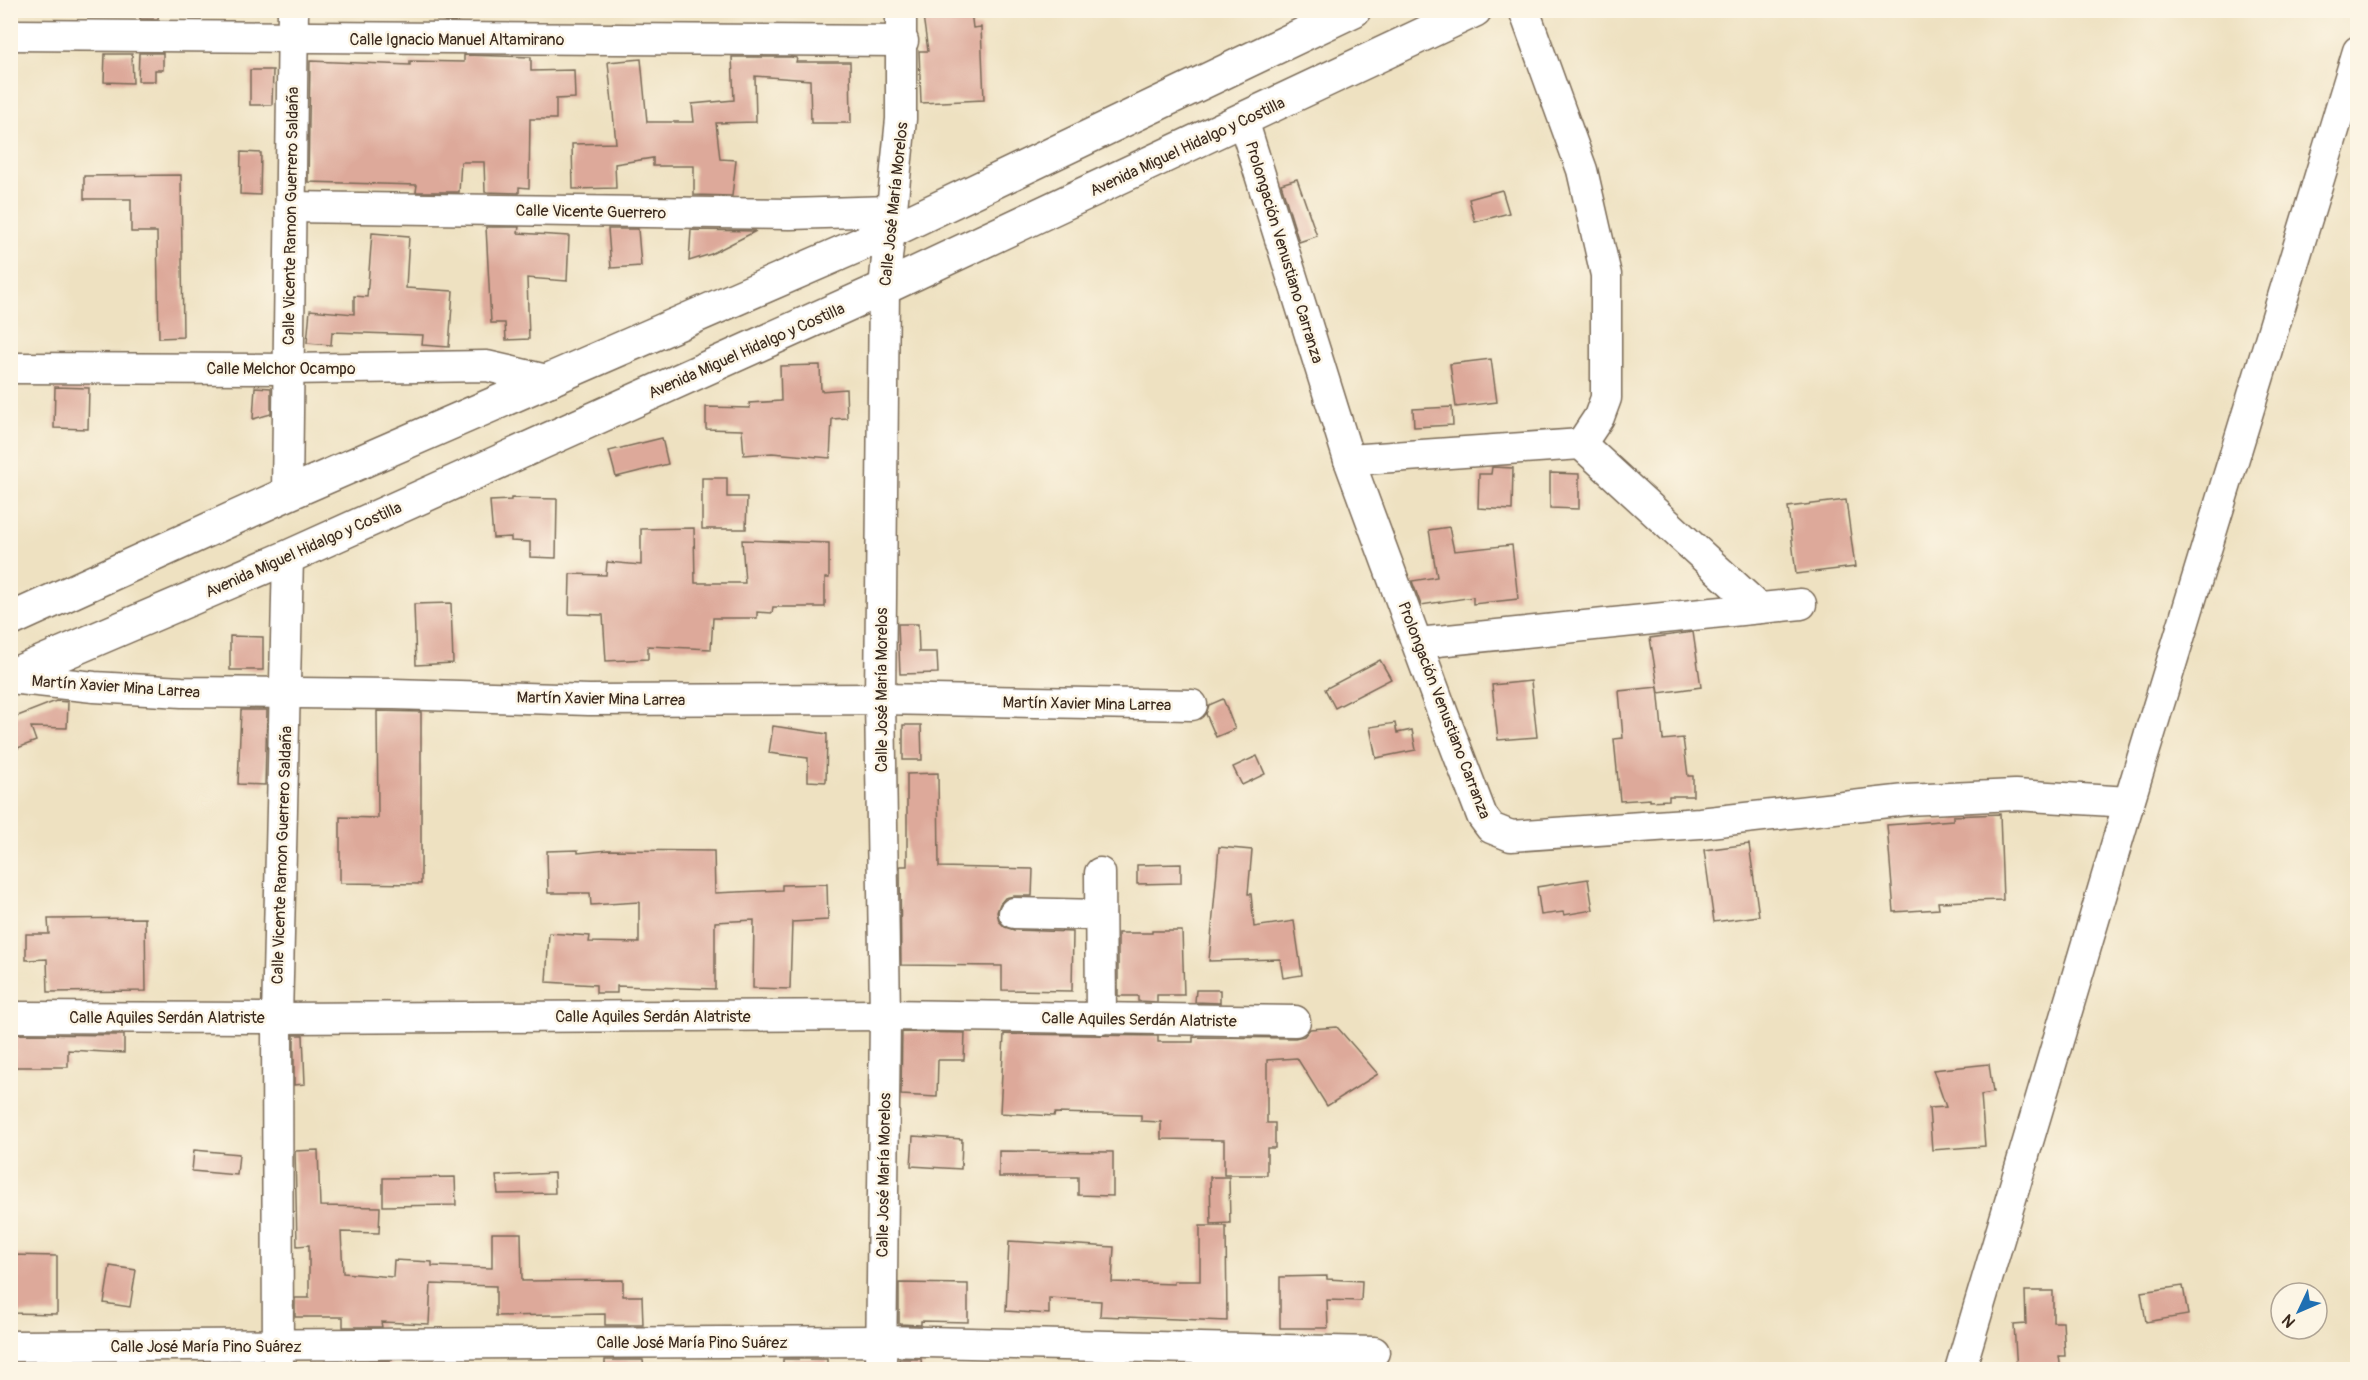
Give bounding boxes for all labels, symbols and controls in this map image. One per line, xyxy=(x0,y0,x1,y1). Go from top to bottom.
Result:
street label: Calle Ignacio Manuel Altamirano xyxy=(350,30,565,50)
street label: Calle Vicente Ramon Guerrero Saldaña xyxy=(279,87,303,345)
street label: Avenida Miguel Hidalgo y Costilla xyxy=(1087,93,1288,201)
street label: Calle José María Morelos xyxy=(875,121,913,287)
street label: Prolongación Venustiano Carranza xyxy=(1241,139,1327,366)
street label: Calle Vicente Guerrero xyxy=(515,201,667,223)
street label: Avenida Miguel Hidalgo y Costilla xyxy=(645,298,848,403)
street label: Calle Melchor Ocampo xyxy=(207,359,356,379)
street label: Avenida Miguel Hidalgo y Costilla xyxy=(202,497,405,602)
street label: Prolongación Venustiano Carranza xyxy=(1393,599,1495,822)
street label: Calle José María Morelos xyxy=(872,608,892,772)
street label: Martín Xavier Mina Larrea xyxy=(31,671,201,703)
street label: Martín Xavier Mina Larrea xyxy=(516,688,686,710)
street label: Martín Xavier Mina Larrea xyxy=(1002,693,1172,715)
street label: Calle Vicente Ramon Guerrero Saldaña xyxy=(267,726,297,985)
street label: Calle Aquiles Serdán Alatriste xyxy=(555,1007,751,1027)
street label: Calle Aquiles Serdán Alatriste xyxy=(69,1008,265,1028)
street label: Calle Aquiles Serdán Alatriste xyxy=(1041,1008,1237,1032)
street label: Calle José María Morelos xyxy=(873,1093,895,1258)
north arrow xyxy=(2269,1281,2329,1341)
text: N xyxy=(2278,1310,2300,1332)
street label: Calle José María Pino Suárez xyxy=(596,1333,788,1353)
street label: Calle José María Pino Suárez xyxy=(110,1337,302,1357)

